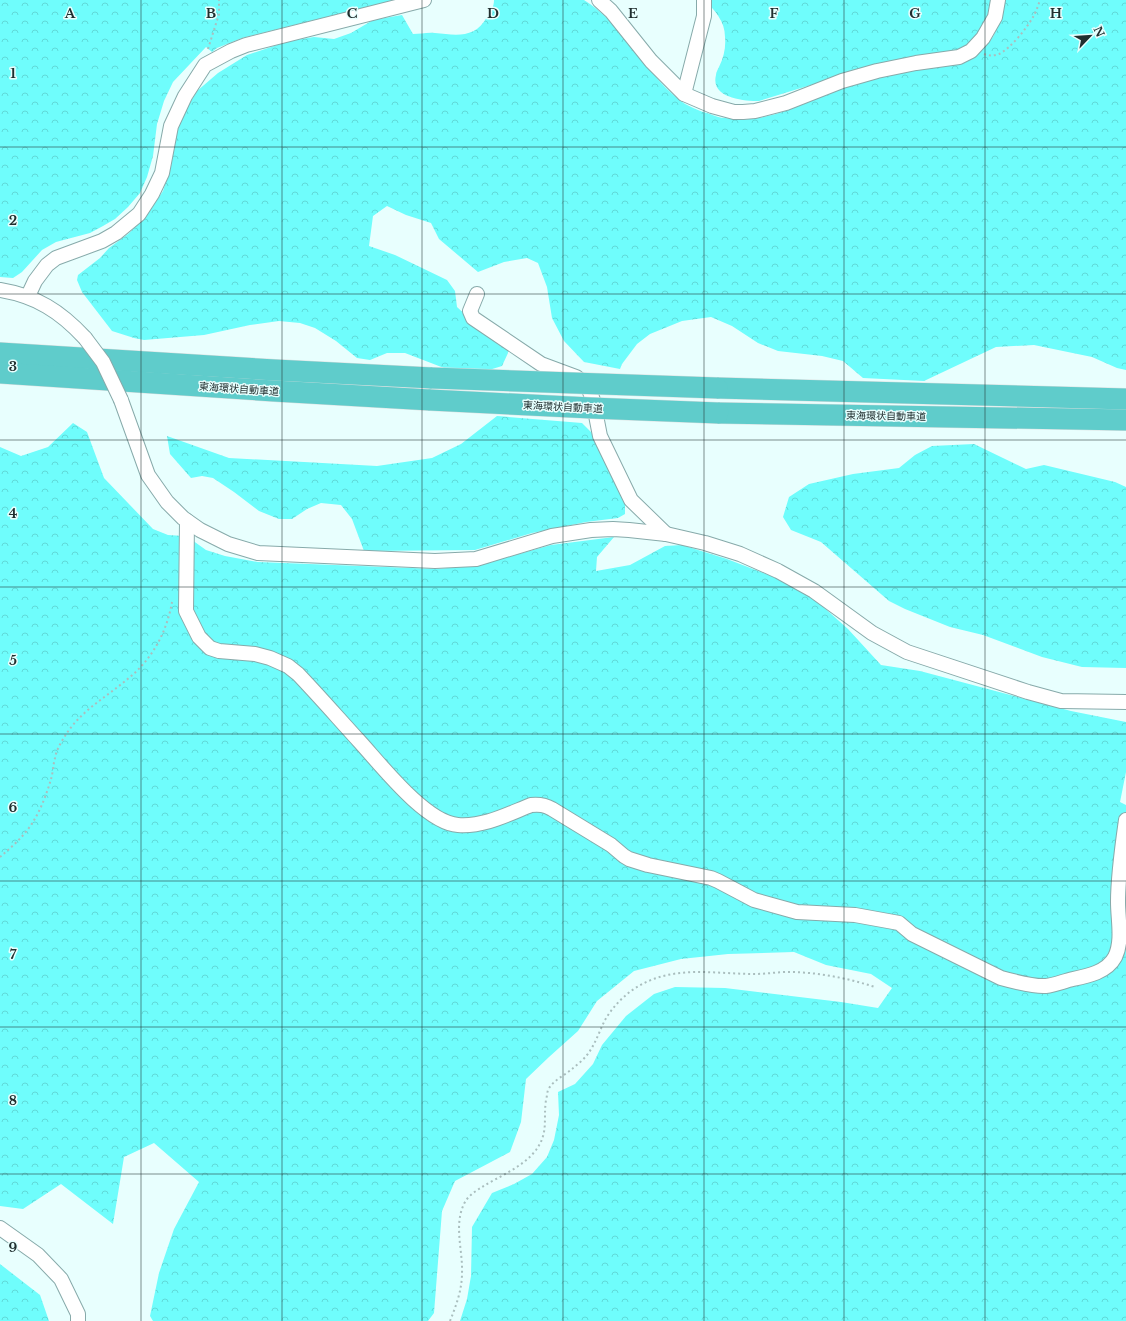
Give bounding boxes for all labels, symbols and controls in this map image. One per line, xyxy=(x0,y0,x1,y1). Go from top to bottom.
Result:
text: A xyxy=(64,5,76,22)
text: B xyxy=(206,5,216,22)
text: C xyxy=(347,5,358,22)
text: D xyxy=(487,5,499,22)
text: E xyxy=(628,5,638,22)
text: F xyxy=(770,5,779,22)
text: G xyxy=(909,5,921,22)
text: H xyxy=(1050,5,1062,22)
north arrow xyxy=(1070,16,1110,56)
text: N xyxy=(1091,24,1108,40)
text: 1 xyxy=(10,65,16,82)
text: 2 xyxy=(9,212,17,229)
text: 3 xyxy=(9,358,17,375)
street label: 東海環状自動車道 xyxy=(199,380,279,398)
street label: 東海環状自動車道 xyxy=(523,398,603,416)
street label: 東海環状自動車道 xyxy=(846,409,926,423)
text: 4 xyxy=(9,505,18,522)
text: 5 xyxy=(9,652,17,669)
text: 6 xyxy=(9,799,18,816)
text: 7 xyxy=(10,946,17,963)
text: 8 xyxy=(9,1092,17,1109)
text: 9 xyxy=(9,1239,18,1256)

